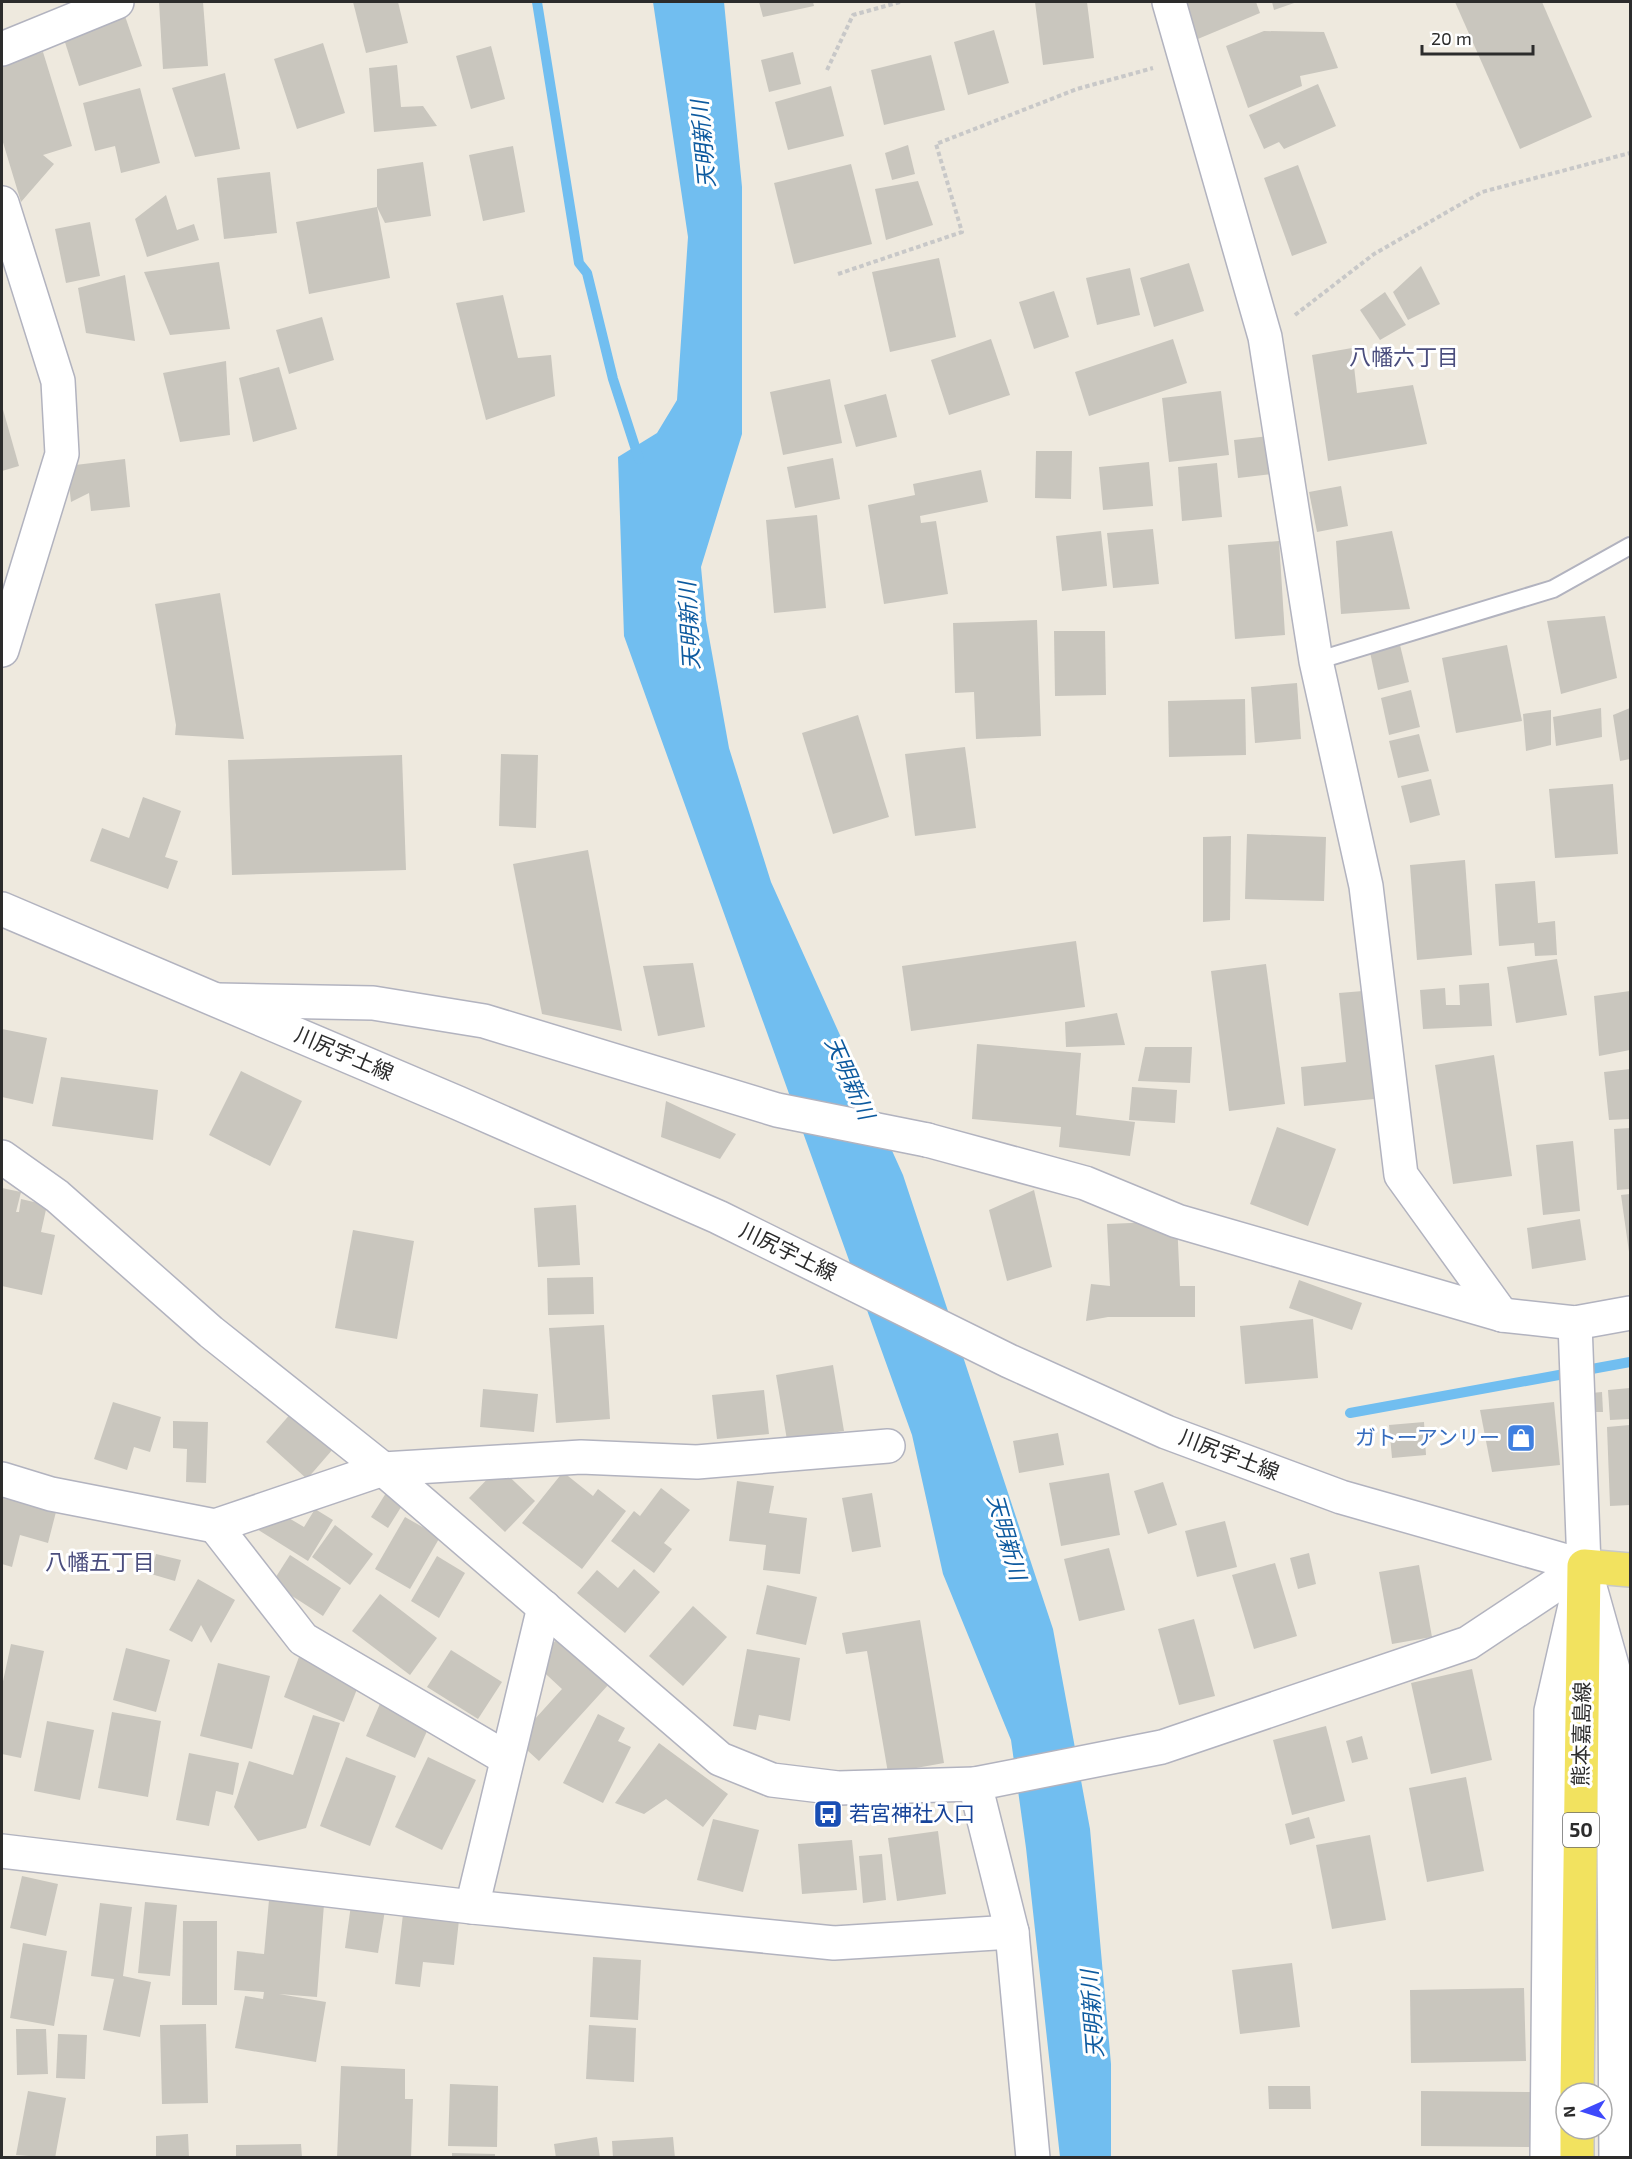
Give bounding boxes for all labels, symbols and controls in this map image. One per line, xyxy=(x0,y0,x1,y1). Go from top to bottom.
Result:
scale bar xyxy=(1422,18,1533,56)
text: 20 m xyxy=(1431,27,1472,49)
water label: 天明新川 xyxy=(685,97,719,189)
district label: 八幡六丁目 xyxy=(1349,343,1459,369)
water label: 天明新川 xyxy=(673,579,703,671)
street label: 川尻宇土線 xyxy=(291,1021,398,1085)
water label: 天明新川 xyxy=(821,1032,881,1125)
street label: 川尻宇土線 xyxy=(736,1216,841,1285)
shop icon: ガトーアンリー xyxy=(1505,1422,1537,1454)
street label: 川尻宇土線 xyxy=(1176,1423,1283,1484)
place label: ガトーアンリー xyxy=(1355,1424,1500,1449)
water label: 天明新川 xyxy=(983,1491,1033,1585)
district label: 八幡五丁目 xyxy=(45,1548,155,1574)
street label: 熊本嘉島線 xyxy=(1567,1681,1594,1787)
bus stop icon: 若宮神社入口 xyxy=(812,1798,844,1830)
place label: 若宮神社入口 xyxy=(849,1800,975,1825)
road number: 50 xyxy=(1563,1813,1599,1847)
water label: 天明新川 xyxy=(1075,1967,1107,2059)
north arrow xyxy=(1554,2081,1614,2141)
text: N xyxy=(1559,2106,1578,2118)

